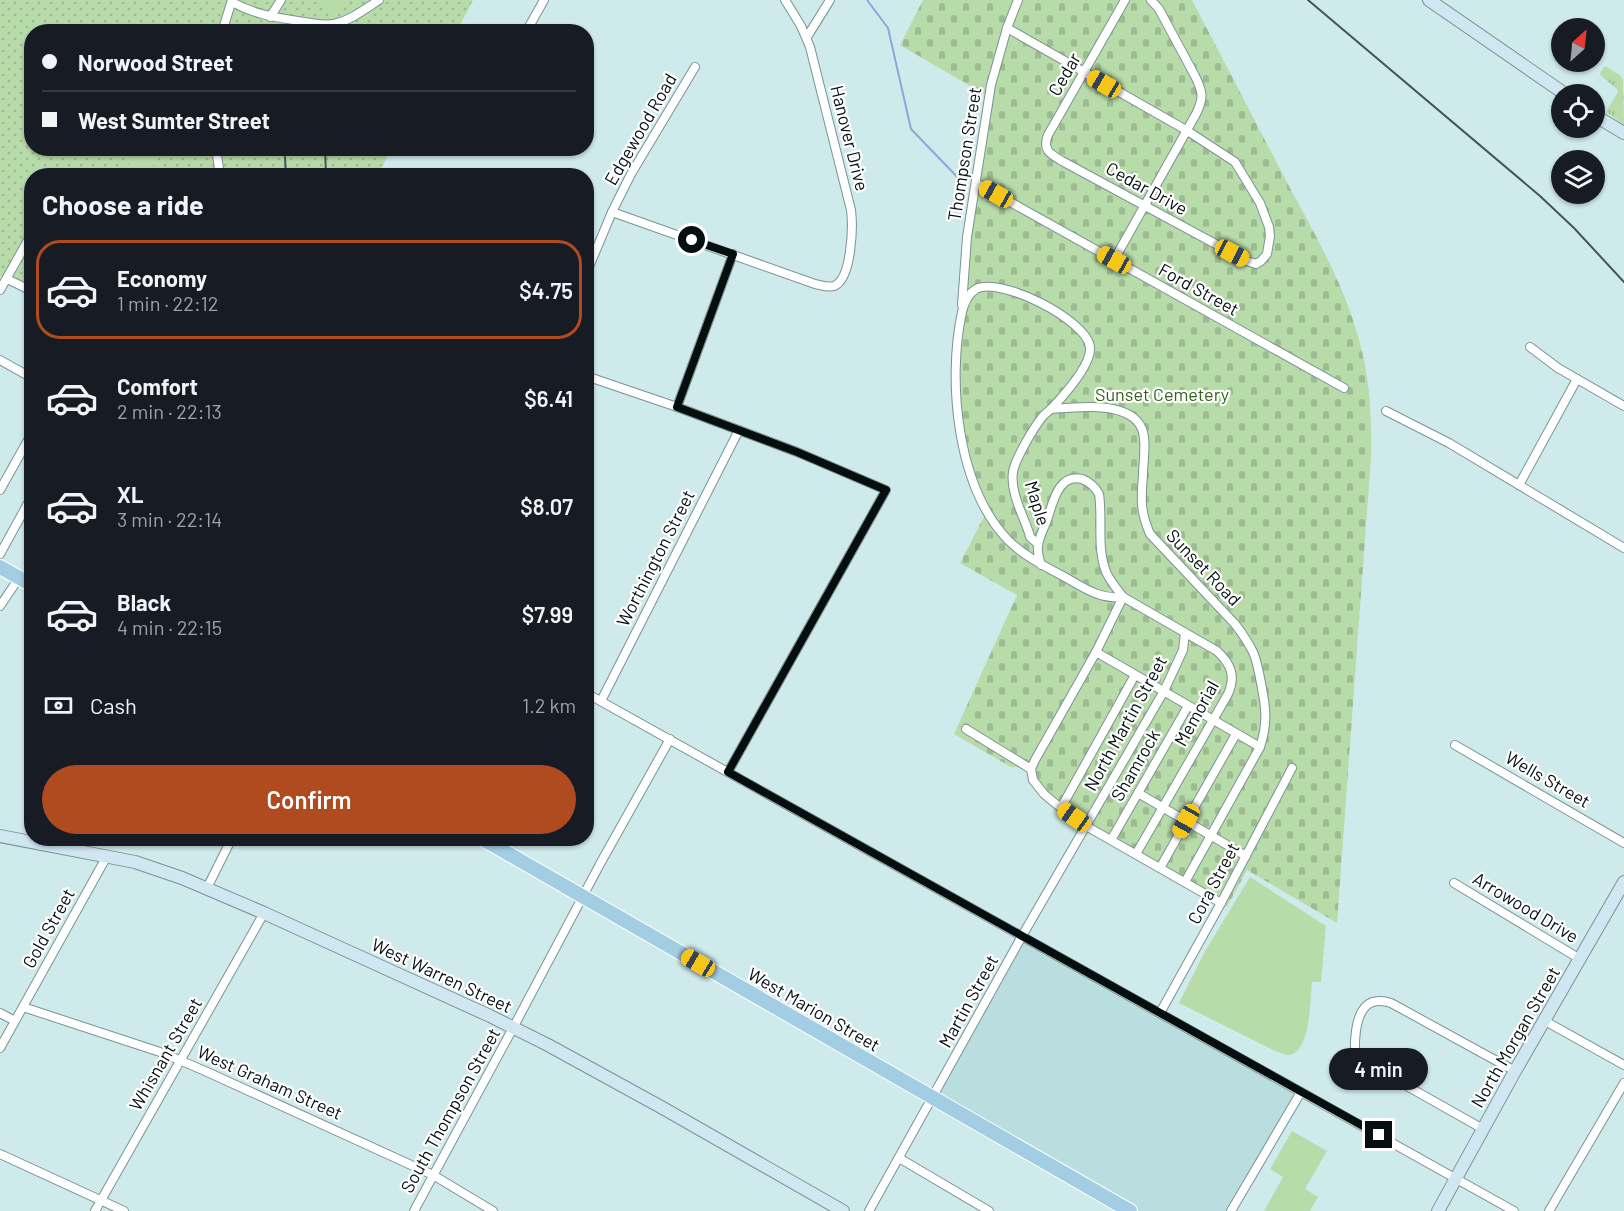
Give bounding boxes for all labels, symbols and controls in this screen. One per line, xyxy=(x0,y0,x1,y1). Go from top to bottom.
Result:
north arrow xyxy=(1551,18,1605,72)
map controls xyxy=(1551,18,1605,204)
street label: Cedar xyxy=(1043,48,1085,99)
text: Norwood Street xyxy=(78,49,233,75)
car xyxy=(1084,67,1124,101)
street label: Edgewood Road xyxy=(599,69,681,189)
street label: Hanover Drive xyxy=(826,83,874,193)
button: locate xyxy=(1551,84,1605,138)
street label: Thompson Street xyxy=(943,85,985,223)
text: West Sumter Street xyxy=(78,107,270,133)
button: layers xyxy=(1551,150,1605,204)
street label: Cedar Drive xyxy=(1102,157,1192,219)
car xyxy=(976,177,1016,211)
text: Choose a ride xyxy=(42,188,204,220)
route start xyxy=(678,226,705,253)
car xyxy=(1212,237,1252,269)
car xyxy=(1094,243,1134,277)
street label: Ford Street xyxy=(1155,258,1243,320)
icon: car xyxy=(45,263,99,317)
text: Economy xyxy=(117,265,207,291)
text: $4.75 xyxy=(519,277,573,303)
text: 1 min · 22:12 xyxy=(117,291,219,315)
icon: car xyxy=(45,371,99,425)
text: Comfort xyxy=(117,373,198,399)
park label: Sunset Cemetery xyxy=(1095,383,1229,405)
text: $6.41 xyxy=(524,385,573,411)
text: 2 min · 22:13 xyxy=(117,399,222,423)
street label: Maple xyxy=(1021,478,1055,528)
icon: car xyxy=(45,479,99,533)
text: XL xyxy=(117,481,143,507)
street label: Worthington Street xyxy=(611,486,699,630)
text: $8.07 xyxy=(520,493,573,519)
text: 3 min · 22:14 xyxy=(117,507,222,531)
street label: Sunset Road xyxy=(1162,524,1246,610)
icon: car xyxy=(45,587,99,641)
text: Black xyxy=(117,589,171,615)
text: $7.99 xyxy=(522,601,573,627)
text: 4 min · 22:15 xyxy=(117,615,222,639)
street label: North Martin Street xyxy=(1079,652,1171,794)
street label: Memorial xyxy=(1169,676,1223,750)
icon: cash xyxy=(42,689,75,722)
text: Cash xyxy=(90,692,137,718)
text: 1.2 km xyxy=(522,693,576,717)
street label: Shamrock xyxy=(1106,725,1164,805)
street label: Wells Street xyxy=(1502,746,1594,812)
button: Confirm xyxy=(42,765,576,834)
car xyxy=(1054,799,1094,835)
car xyxy=(1169,801,1203,841)
street label: Cora Street xyxy=(1182,838,1244,928)
street label: Arrowood Drive xyxy=(1469,867,1583,947)
street label: Gold Street xyxy=(17,884,79,972)
street label: West Warren Street xyxy=(368,933,516,1017)
car xyxy=(678,946,718,980)
street label: Martin Street xyxy=(934,951,1002,1051)
street label: West Marion Street xyxy=(744,962,884,1056)
street label: North Morgan Street xyxy=(1466,963,1564,1111)
street label: Whisnant Street xyxy=(124,994,206,1114)
street label: South Thompson Street xyxy=(395,1024,505,1196)
street label: West Graham Street xyxy=(194,1040,346,1124)
callout: 4 min xyxy=(1330,1048,1428,1090)
text: 4 min xyxy=(1354,1057,1403,1081)
route end xyxy=(1365,1121,1392,1148)

